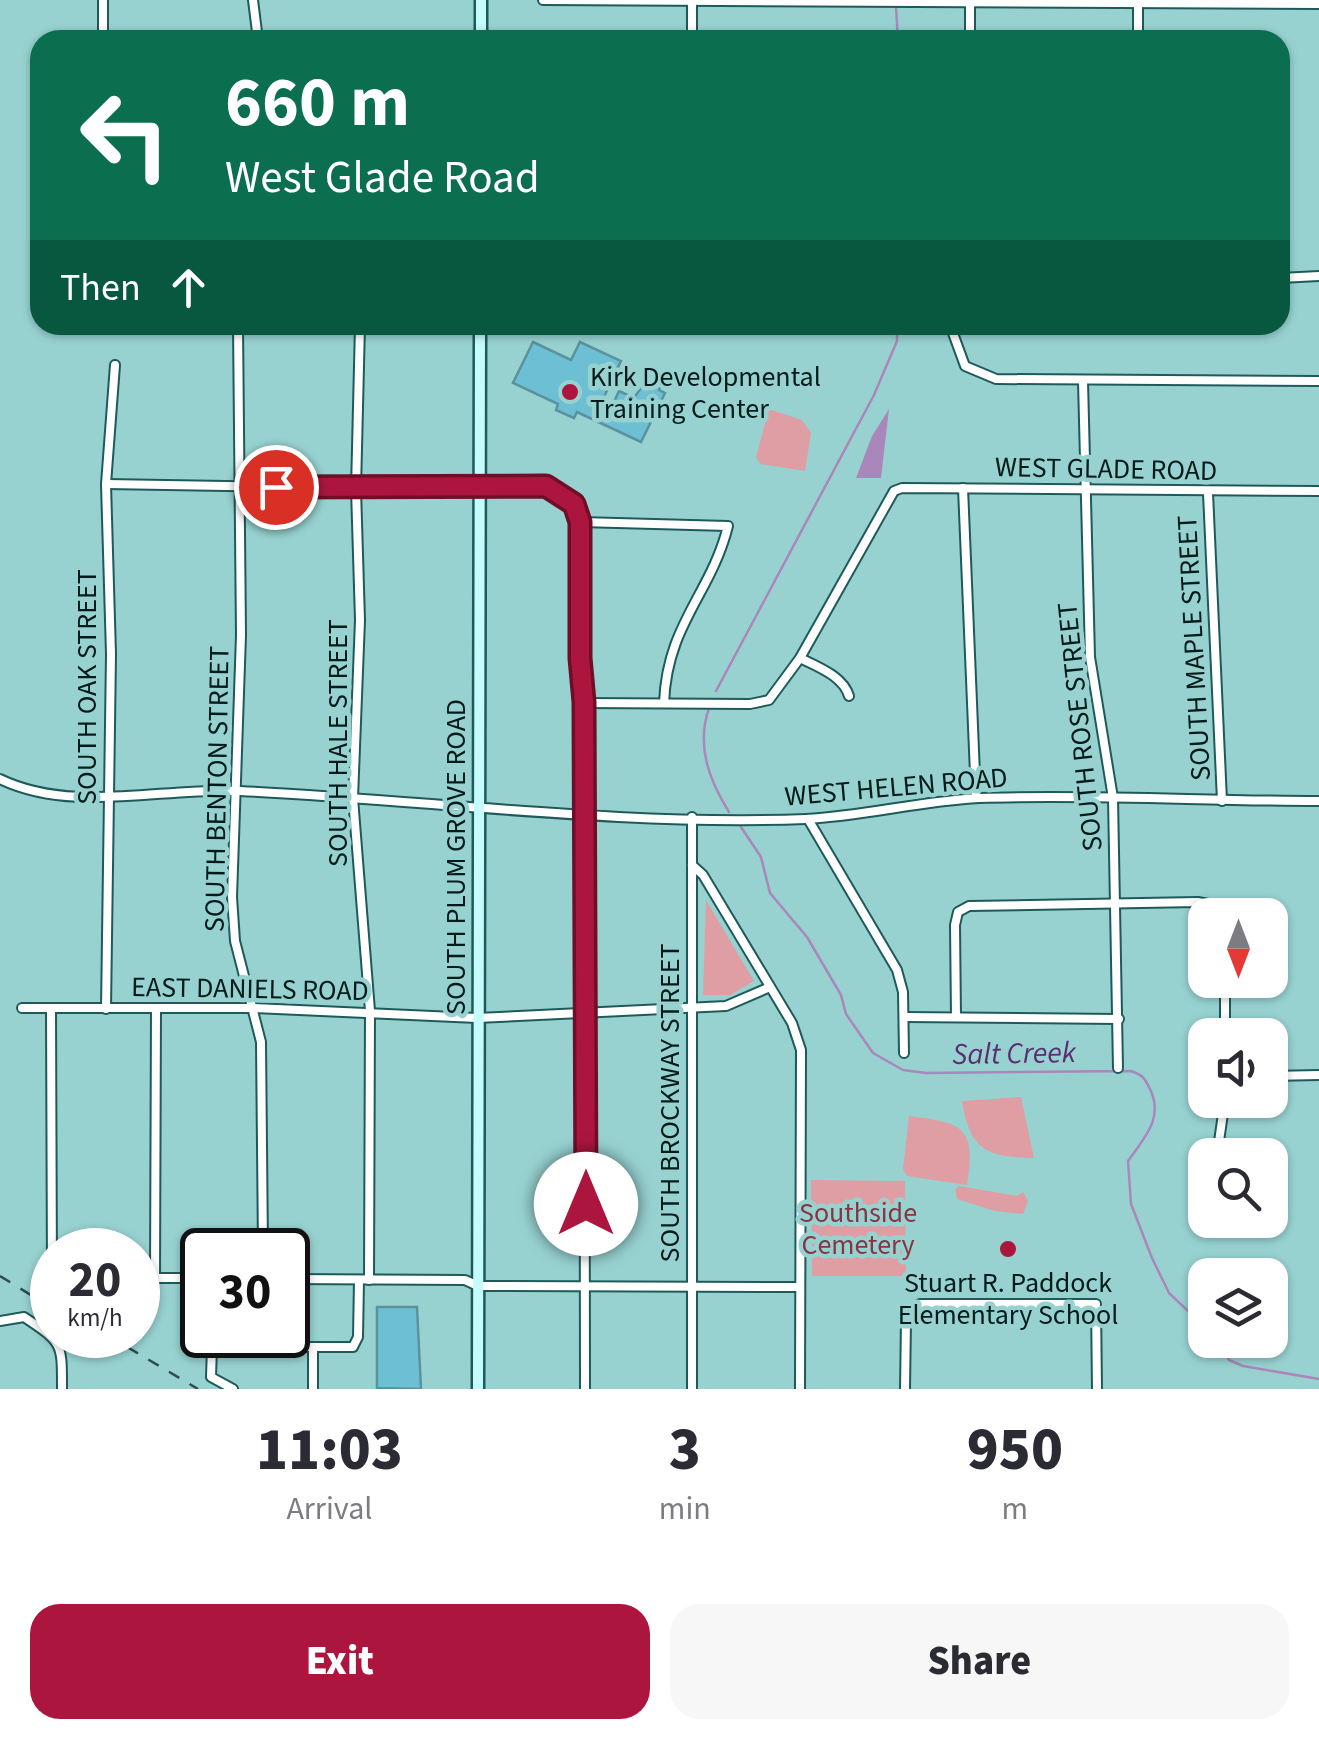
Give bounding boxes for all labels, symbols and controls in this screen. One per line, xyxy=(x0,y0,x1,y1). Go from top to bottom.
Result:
text: 660 m xyxy=(225,53,410,153)
icon: left xyxy=(60,70,190,200)
text: West Glade Road xyxy=(225,146,540,210)
icon: ahead xyxy=(161,260,216,315)
text: Then xyxy=(60,261,141,315)
place label: Kirk Developmental Training Center xyxy=(590,357,821,429)
marker: Kirk Developmental Training Center xyxy=(559,381,581,403)
pin xyxy=(234,445,319,530)
street label: WEST GLADE ROAD xyxy=(995,447,1217,491)
icon: arrive xyxy=(249,460,304,515)
street label: SOUTH MAPLE STREET xyxy=(1167,514,1221,782)
street label: SOUTH OAK STREET xyxy=(67,569,107,805)
street label: SOUTH ROSE STREET xyxy=(1047,600,1113,853)
street label: SOUTH HALE STREET xyxy=(318,619,358,867)
street label: SOUTH BENTON STREET xyxy=(195,646,239,933)
street label: SOUTH PLUM GROVE ROAD xyxy=(436,699,476,1015)
street label: WEST HELEN ROAD xyxy=(783,757,1009,817)
north arrow xyxy=(1188,898,1288,998)
map controls xyxy=(1188,898,1288,1358)
street label: SOUTH BROCKWAY STREET xyxy=(650,944,690,1263)
street label: EAST DANIELS ROAD xyxy=(131,967,369,1011)
button: sound xyxy=(1188,1018,1288,1118)
water label: Salt Creek xyxy=(952,1031,1077,1076)
button: search xyxy=(1188,1138,1288,1238)
position arrow xyxy=(534,1152,638,1256)
park label: Southside Cemetery xyxy=(799,1193,917,1265)
speed limit sign: 30 xyxy=(180,1228,310,1358)
marker: Stuart R. Paddock Elementary School xyxy=(997,1238,1019,1260)
text: 20 xyxy=(69,1245,121,1316)
button: layers xyxy=(1188,1258,1288,1358)
place label: Stuart R. Paddock Elementary School xyxy=(898,1263,1118,1335)
text: km/h xyxy=(67,1300,123,1336)
text: 11:03 xyxy=(256,1408,403,1493)
text: 3 xyxy=(669,1408,701,1493)
text: 950 xyxy=(967,1408,1063,1493)
text: Arrival xyxy=(286,1486,372,1532)
text: min xyxy=(659,1486,711,1532)
text: m xyxy=(1002,1486,1028,1532)
button: Exit xyxy=(30,1604,650,1719)
button: Share xyxy=(670,1604,1289,1719)

